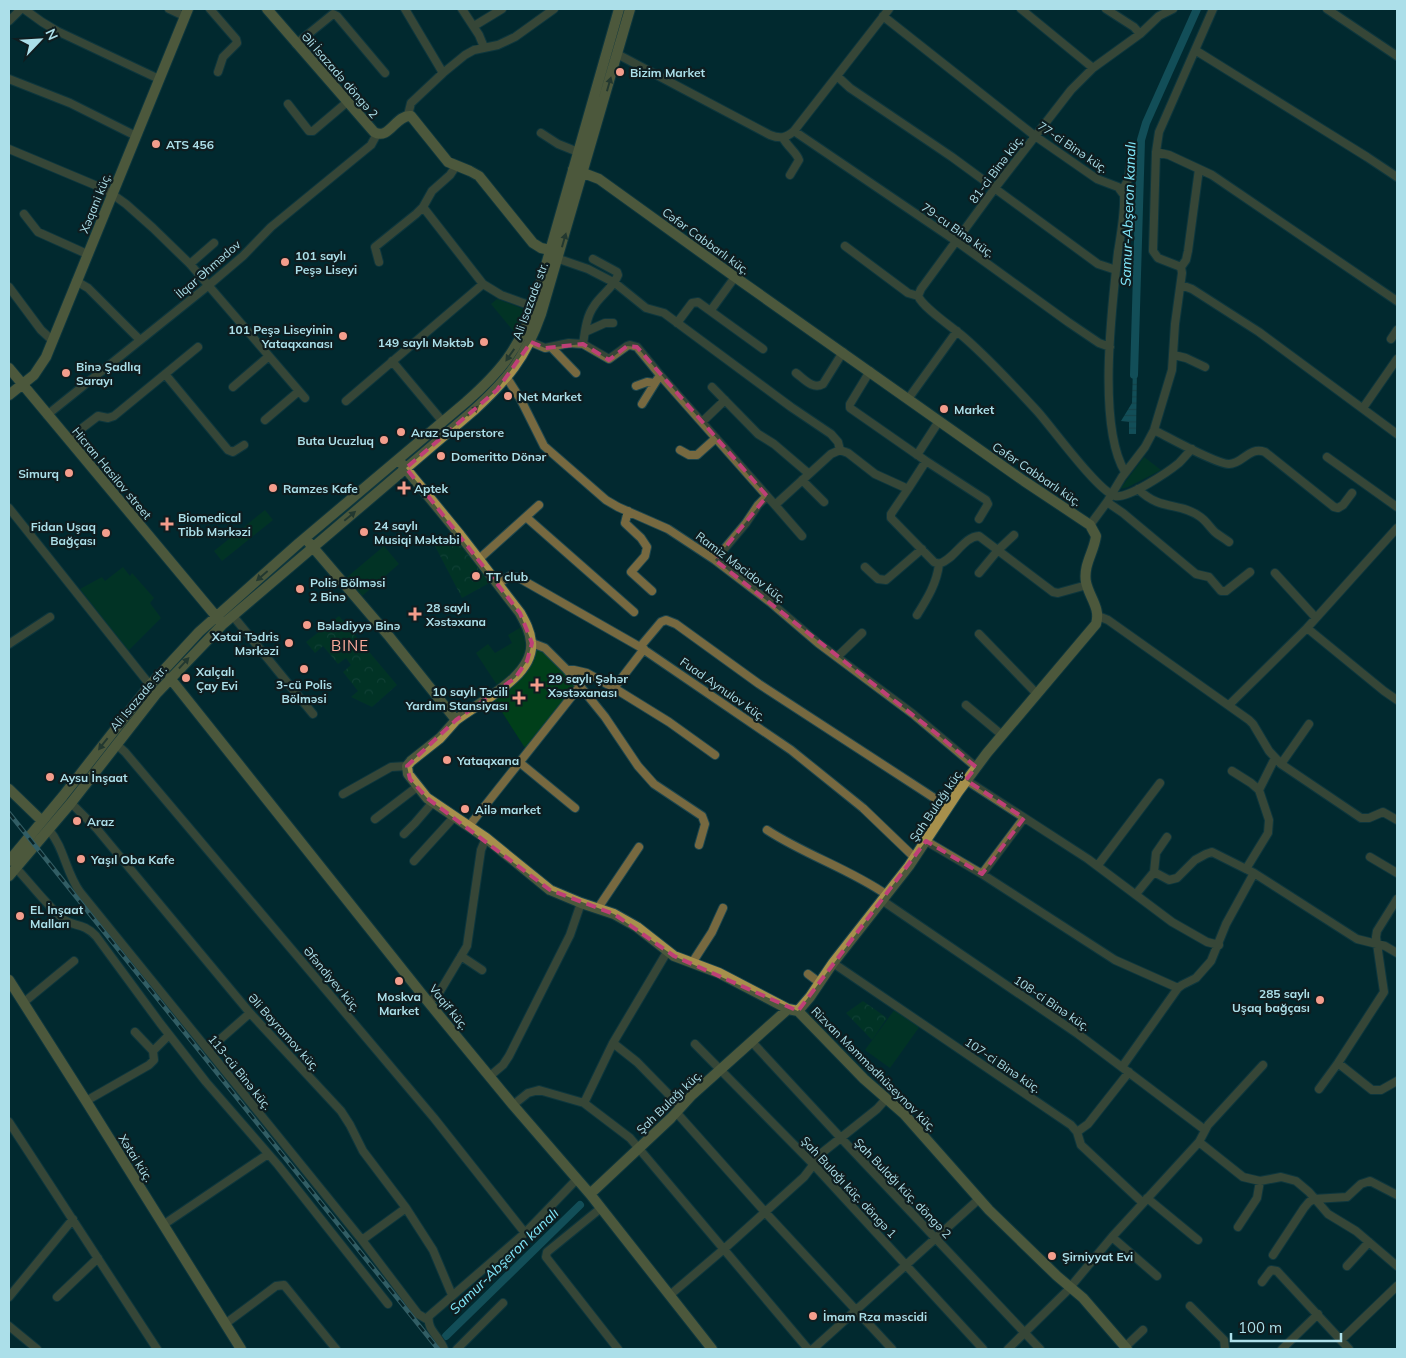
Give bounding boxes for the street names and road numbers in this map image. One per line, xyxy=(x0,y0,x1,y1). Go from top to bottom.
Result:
street label: Əli İsazadə döngə 2 xyxy=(298,29,382,121)
street label: 77-ci Binə küç. xyxy=(1035,118,1111,176)
street label: 81-ci Binə küç. xyxy=(966,132,1026,206)
street label: Xəqani küç. xyxy=(76,171,114,235)
street label: 79-cu Binə küç. xyxy=(919,199,997,261)
street label: Cəfər Cabbarlı küç. xyxy=(659,204,753,278)
street label: İlqar Əhmədov xyxy=(172,236,244,301)
street label: Ali Isazade str. xyxy=(509,260,551,342)
street label: Hicran Hasilov street xyxy=(69,424,155,522)
street label: Cəfər Cabbarlı küç. xyxy=(990,439,1084,509)
street label: Ramiz Məcidov küç. xyxy=(693,528,789,606)
street label: Fuad Aynulov küç. xyxy=(677,654,769,724)
street label: Ali Isazade str. xyxy=(106,662,170,734)
street label: Şah Bulağı küç. xyxy=(906,766,966,844)
street label: Əfəndiyev küç. xyxy=(300,943,364,1015)
street label: 108-ci Binə küç. xyxy=(1011,972,1093,1034)
street label: Vaqif küç. xyxy=(426,981,472,1033)
street label: Əli Bayramov küç. xyxy=(245,990,323,1074)
street label: Rizvan Məmmədhüseynov küç. xyxy=(808,1003,940,1135)
street label: 113-cü Binə küç. xyxy=(205,1031,275,1113)
street label: 107-ci Binə küç. xyxy=(962,1034,1044,1096)
street label: Şah Bulağı küç. xyxy=(633,1067,705,1137)
street label: Xətai küç. xyxy=(115,1131,157,1185)
street label: Şah Bulağı küç. döngə 1 xyxy=(798,1133,900,1241)
street label: Şah Bulağı küç. döngə 2 xyxy=(851,1135,955,1241)

